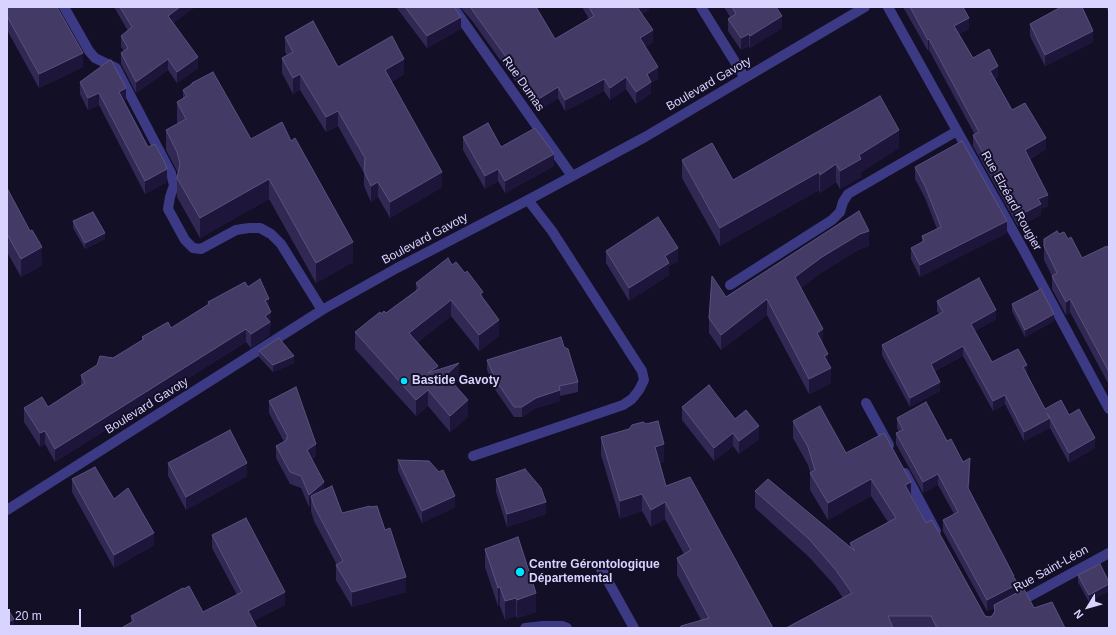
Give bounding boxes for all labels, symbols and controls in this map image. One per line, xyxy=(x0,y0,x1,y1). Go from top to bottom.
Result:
street label: Rue Dumas xyxy=(499,54,547,114)
street label: Boulevard Gavoty xyxy=(664,54,754,114)
street label: Rue Elzéard Rougier xyxy=(978,149,1044,253)
street label: Boulevard Gavoty xyxy=(380,210,470,268)
place label: Bastide Gavoty xyxy=(412,374,499,388)
street label: Boulevard Gavoty xyxy=(103,375,191,437)
marker: Bastide Gavoty xyxy=(399,376,409,386)
street label: Rue Saint-Léon xyxy=(1011,542,1091,596)
place label: Centre Gérontologique Départemental xyxy=(529,558,660,586)
marker: Centre Gérontologique Départemental xyxy=(514,566,526,578)
north arrow xyxy=(1068,587,1108,627)
scale bar xyxy=(10,601,83,627)
text: N xyxy=(1071,607,1086,621)
text: 20 m xyxy=(15,609,42,623)

